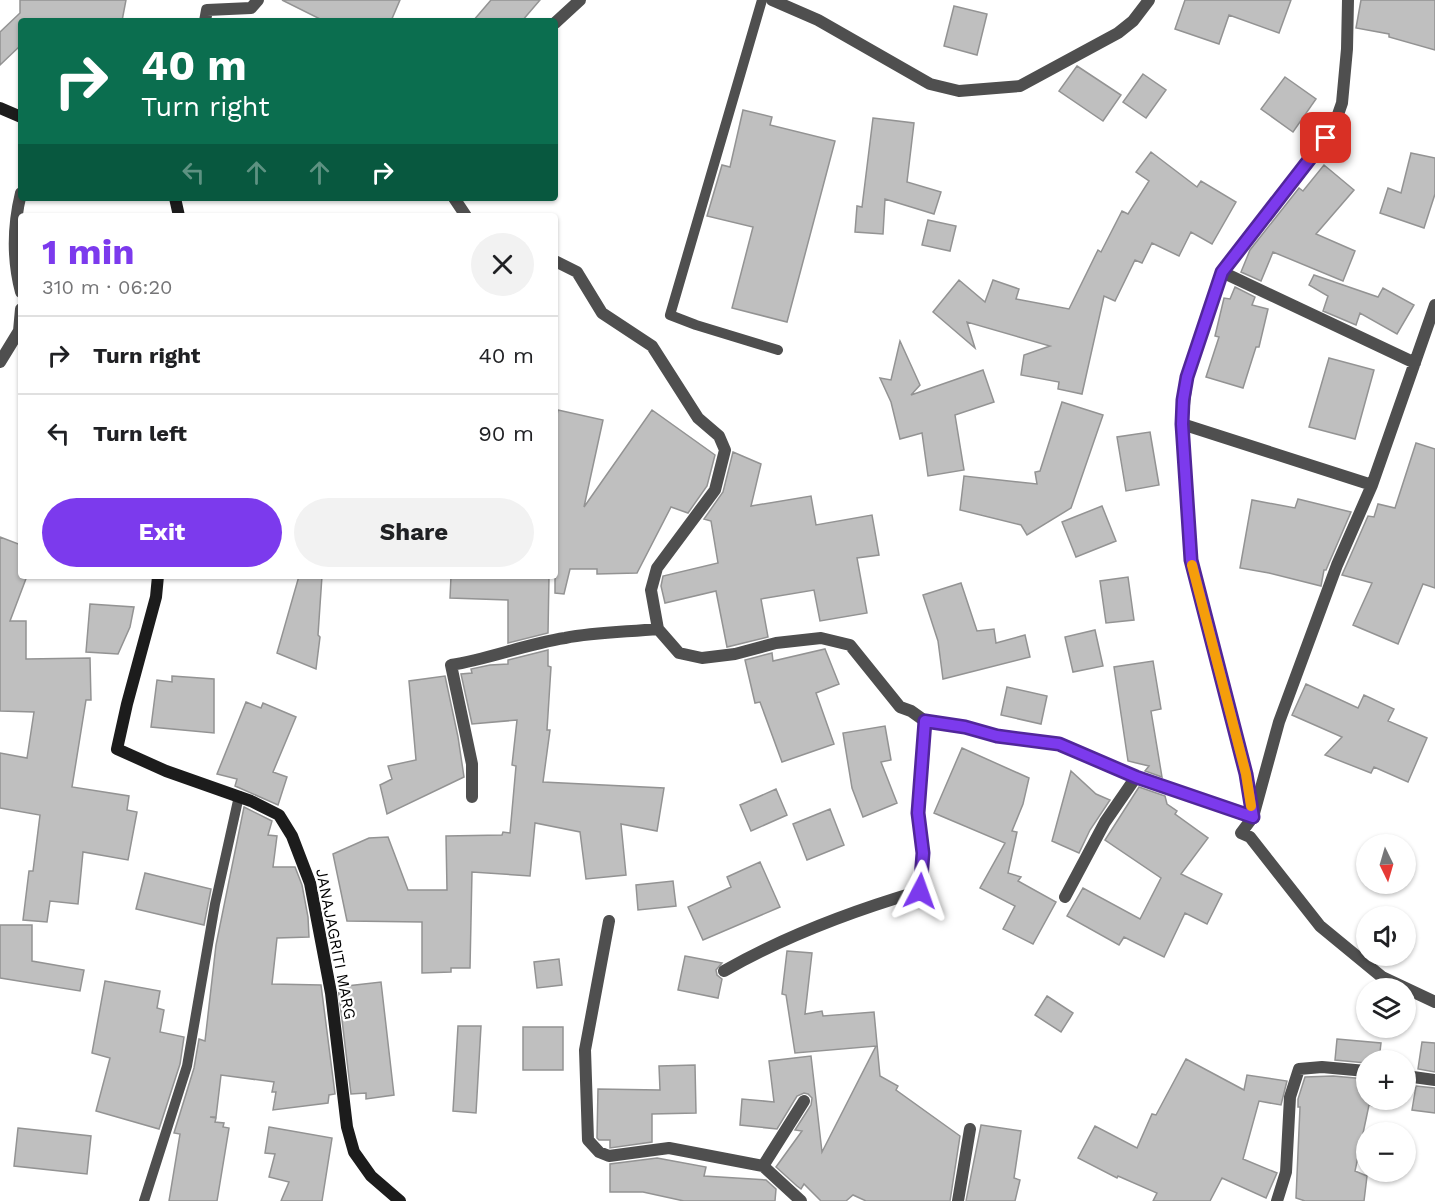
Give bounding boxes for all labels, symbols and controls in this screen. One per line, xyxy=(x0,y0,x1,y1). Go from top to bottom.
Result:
text: 40 m xyxy=(141,41,247,90)
icon: right xyxy=(42,42,120,120)
text: Turn right xyxy=(141,91,270,123)
pin xyxy=(1300,112,1351,163)
icon: arrive xyxy=(1309,121,1342,154)
icon: left xyxy=(177,156,210,189)
icon: ahead xyxy=(240,156,273,189)
icon: ahead xyxy=(303,156,336,189)
icon: right xyxy=(366,156,399,189)
text: 1 min xyxy=(42,231,134,273)
button: close xyxy=(471,233,534,296)
text: 310 m · 06:20 xyxy=(42,275,173,299)
icon: right xyxy=(42,339,75,372)
text: Turn right xyxy=(93,343,200,368)
text: 40 m xyxy=(478,343,534,368)
icon: left xyxy=(42,417,75,450)
text: Turn left xyxy=(93,421,187,446)
text: 90 m xyxy=(478,421,534,446)
button: Exit xyxy=(42,498,282,567)
button: Share xyxy=(294,498,534,567)
north arrow xyxy=(1356,834,1416,894)
map controls xyxy=(1356,834,1416,1182)
position arrow xyxy=(888,859,952,923)
street label: JANAJAGRITI MARG xyxy=(312,867,360,1021)
button: sound xyxy=(1356,906,1416,966)
button: layers xyxy=(1356,978,1416,1038)
button: + xyxy=(1356,1050,1416,1110)
button: − xyxy=(1356,1122,1416,1182)

